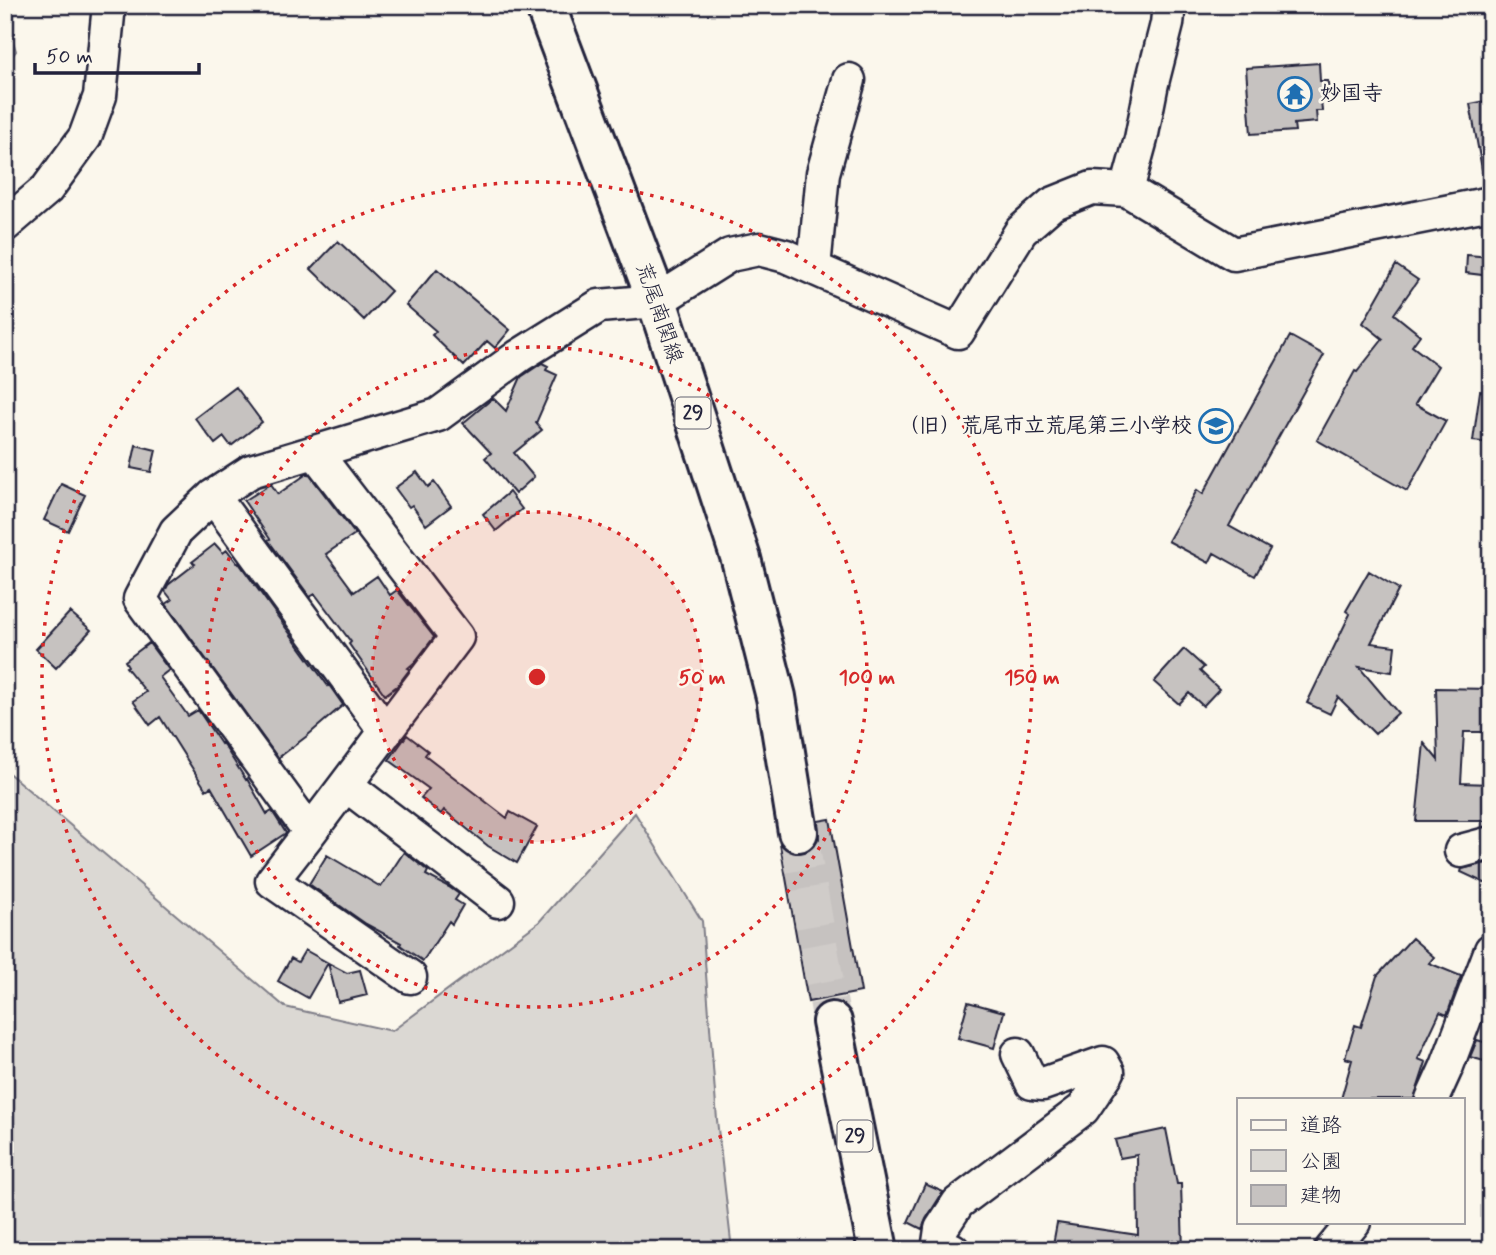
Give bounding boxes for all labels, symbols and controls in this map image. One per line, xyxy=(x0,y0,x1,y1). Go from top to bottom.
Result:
scale bar xyxy=(35,32,200,76)
text: 50 m xyxy=(46,43,93,71)
temple icon: 妙国寺 xyxy=(1276,75,1314,113)
place label: 妙国寺 xyxy=(1320,80,1383,108)
street label: 荒尾南関線 xyxy=(629,259,689,367)
road number: 29 xyxy=(676,398,710,428)
school or university icon: （旧）荒尾市立荒尾第三小学校 xyxy=(1197,407,1235,445)
place label: （旧）荒尾市立荒尾第三小学校 xyxy=(898,412,1192,440)
text: 50 m xyxy=(679,664,726,692)
text: 100 m xyxy=(839,664,895,692)
text: 150 m xyxy=(1004,664,1060,692)
centre of rings xyxy=(525,665,549,689)
legend xyxy=(1237,1098,1464,1224)
text: 道路 xyxy=(1300,1112,1342,1140)
road number: 29 xyxy=(838,1120,872,1152)
text: 公園 xyxy=(1300,1148,1342,1176)
text: 建物 xyxy=(1300,1182,1342,1210)

